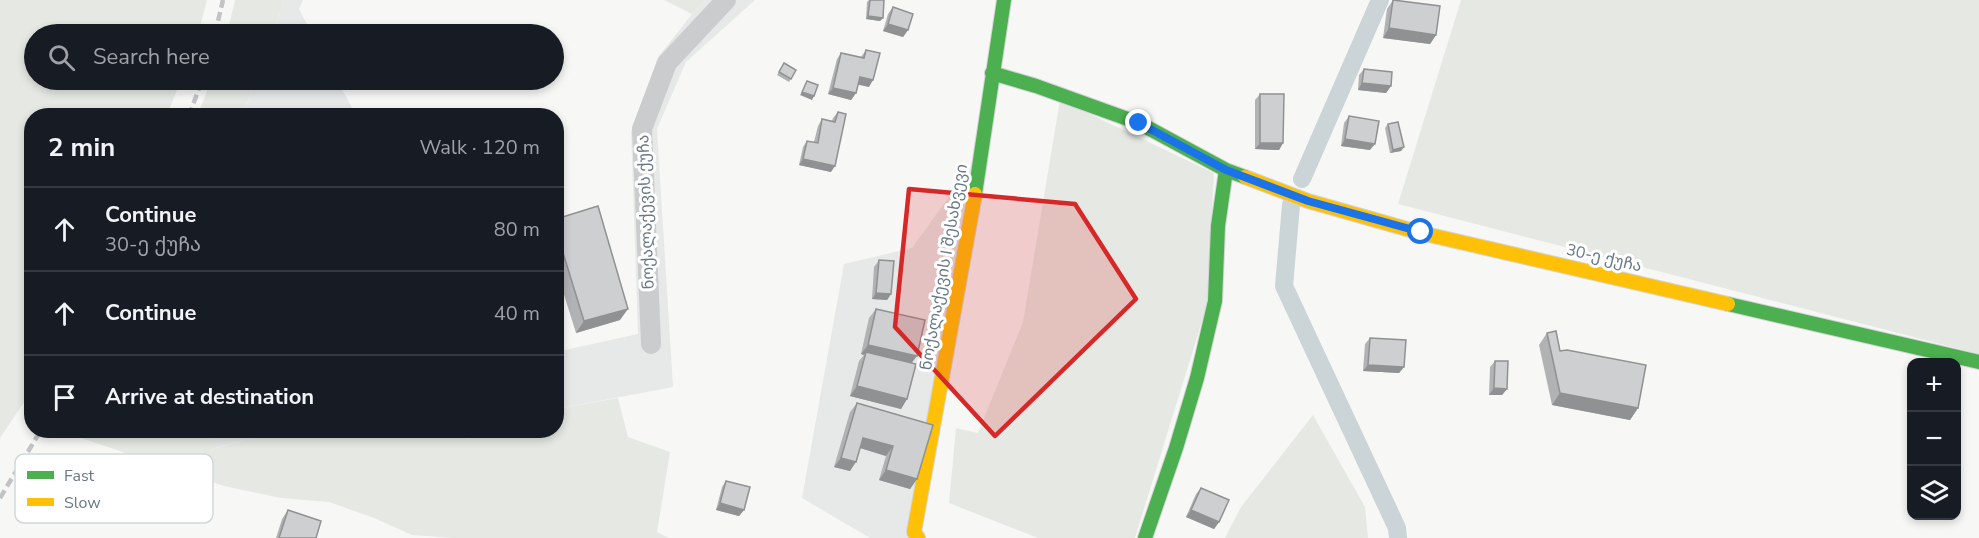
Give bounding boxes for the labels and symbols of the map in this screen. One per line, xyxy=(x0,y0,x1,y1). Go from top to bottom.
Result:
route end xyxy=(1125,109,1151,135)
street label: ნოქალაქევის ქუჩა xyxy=(632,134,660,290)
street label: ნოქალაქევის I შესახვევი xyxy=(915,162,973,372)
route start xyxy=(1407,218,1433,244)
street label: 30-ე ქუჩა xyxy=(1564,239,1644,277)
legend xyxy=(15,454,213,523)
text: Fast xyxy=(64,465,95,487)
text: Slow xyxy=(64,492,101,514)

